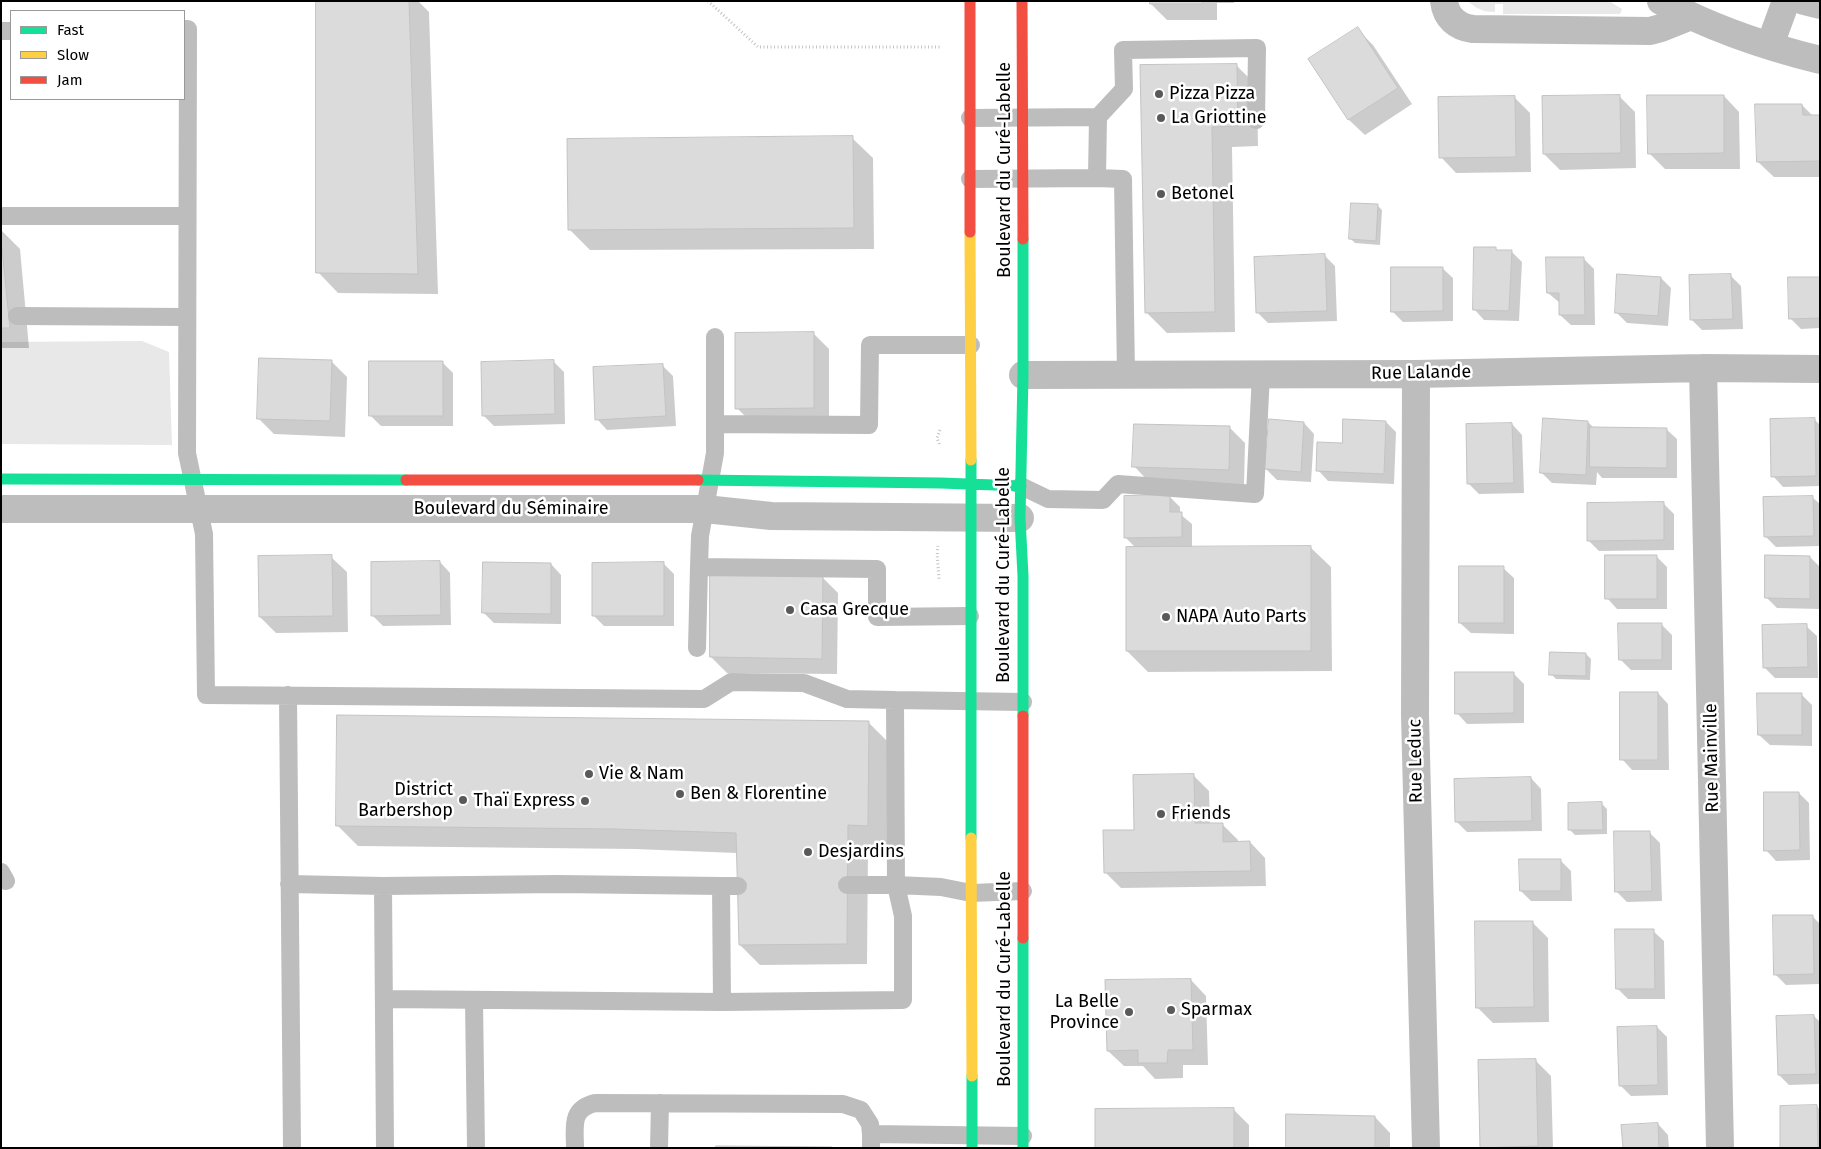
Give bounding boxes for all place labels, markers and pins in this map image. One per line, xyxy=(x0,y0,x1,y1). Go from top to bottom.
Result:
place label: Pizza Pizza xyxy=(1169,83,1255,105)
marker: Pizza Pizza xyxy=(1153,88,1165,100)
place label: La Griottine xyxy=(1171,107,1267,129)
marker: La Griottine xyxy=(1155,112,1167,124)
place label: Betonel xyxy=(1171,183,1234,205)
marker: Betonel xyxy=(1155,188,1167,200)
place label: Casa Grecque xyxy=(800,599,909,621)
marker: Casa Grecque xyxy=(784,604,796,616)
place label: NAPA Auto Parts xyxy=(1176,606,1306,628)
marker: NAPA Auto Parts xyxy=(1160,611,1172,623)
place label: Vie & Nam xyxy=(599,763,684,785)
marker: Vie & Nam xyxy=(583,768,595,780)
place label: District Barbershop xyxy=(358,779,453,822)
place label: Ben & Florentine xyxy=(690,783,827,805)
marker: Ben & Florentine xyxy=(674,788,686,800)
place label: Thaï Express xyxy=(474,790,575,812)
marker: District Barbershop xyxy=(457,794,469,806)
marker: Thaï Express xyxy=(579,795,591,807)
place label: Friends xyxy=(1171,803,1231,825)
marker: Friends xyxy=(1155,808,1167,820)
place label: Desjardins xyxy=(818,841,904,863)
marker: Desjardins xyxy=(802,846,814,858)
place label: La Belle Province xyxy=(1050,991,1119,1034)
place label: Sparmax xyxy=(1181,999,1252,1021)
marker: Sparmax xyxy=(1165,1004,1177,1016)
marker: La Belle Province xyxy=(1123,1006,1135,1018)

